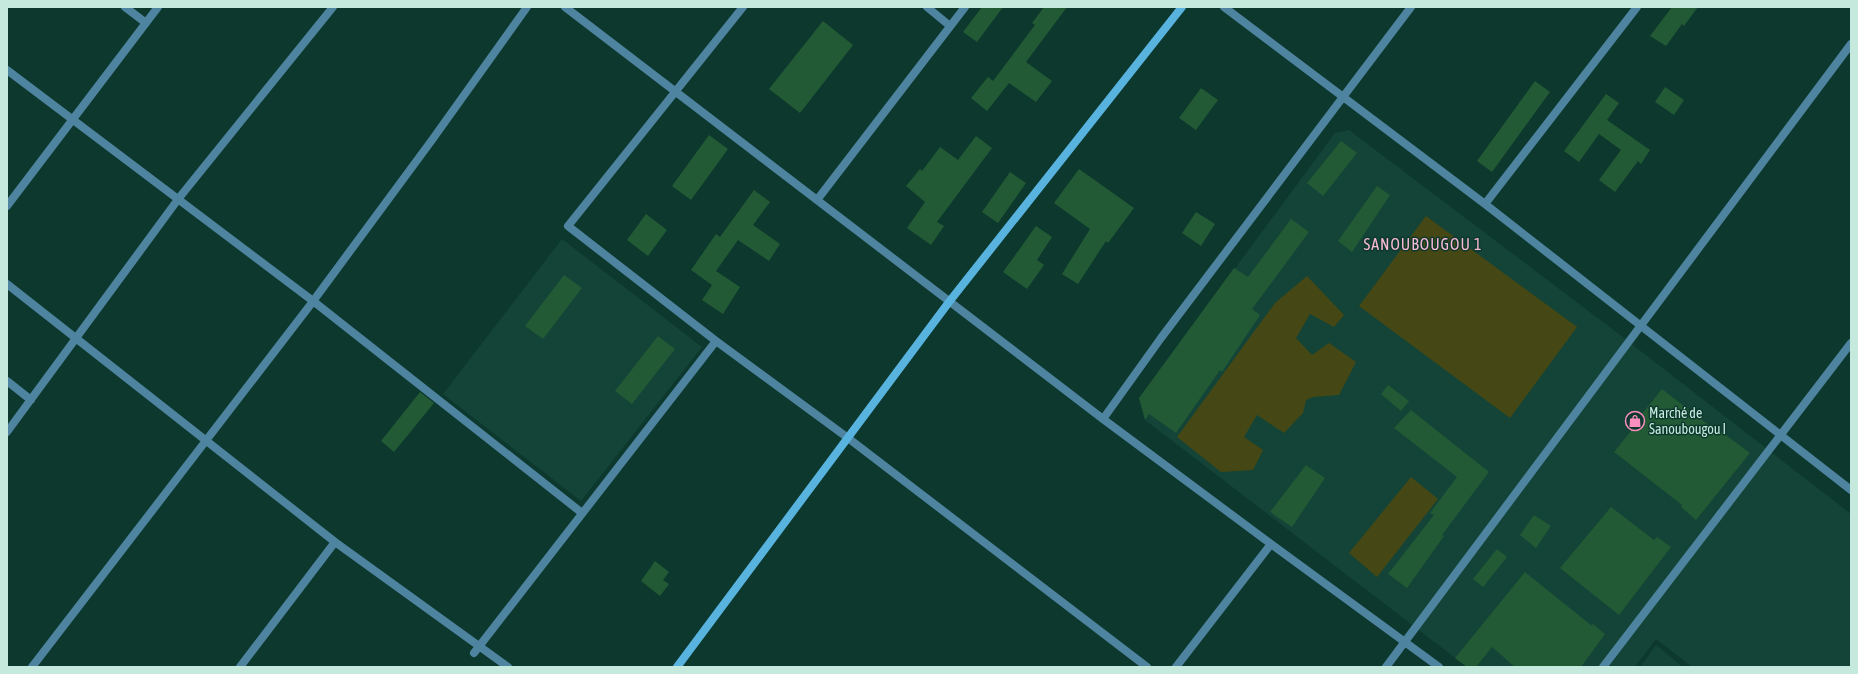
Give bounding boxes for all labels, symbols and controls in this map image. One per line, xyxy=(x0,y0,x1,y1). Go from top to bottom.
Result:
district label: SANOUBOUGOU 1 xyxy=(1363,235,1483,253)
place label: Marché de Sanoubougou I xyxy=(1649,405,1726,437)
shop icon: Marché de Sanoubougou I xyxy=(1624,410,1646,432)

